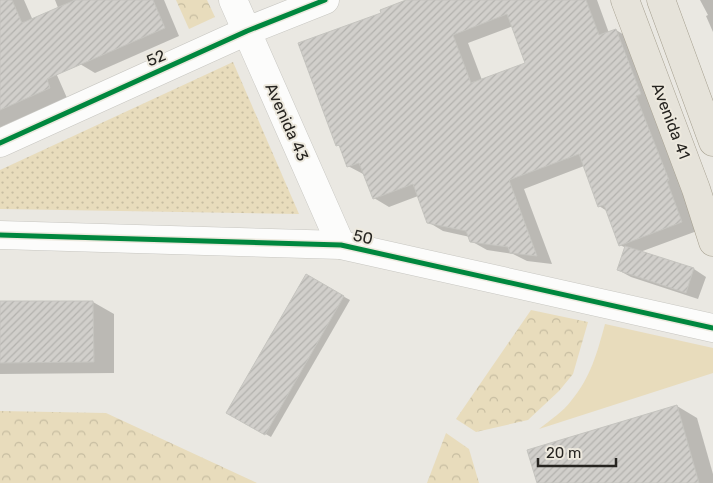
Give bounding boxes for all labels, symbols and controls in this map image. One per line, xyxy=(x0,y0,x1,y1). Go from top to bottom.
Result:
street label: 52 xyxy=(144,45,168,71)
street label: Avenida 43 xyxy=(261,80,313,164)
street label: Avenida 41 xyxy=(648,80,694,162)
street label: 50 xyxy=(351,226,375,248)
scale bar xyxy=(538,436,616,468)
text: 20 m xyxy=(546,444,581,462)

